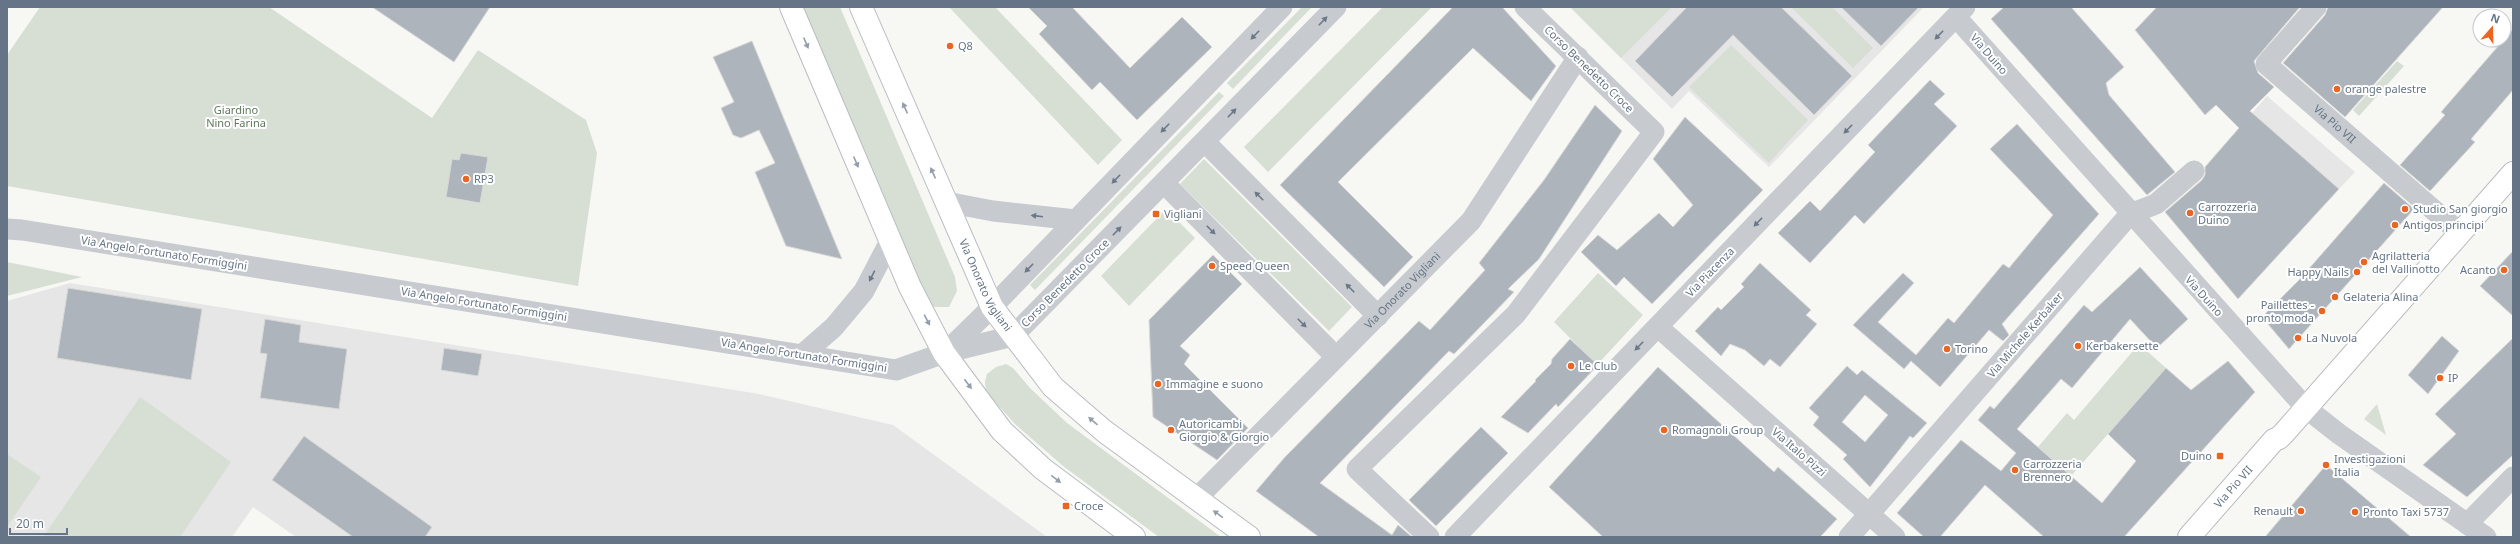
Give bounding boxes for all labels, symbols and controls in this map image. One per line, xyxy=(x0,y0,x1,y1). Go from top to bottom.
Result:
north arrow xyxy=(2472,8,2512,48)
text: N xyxy=(2489,10,2502,27)
one-way arrow xyxy=(1318,16,1328,26)
street label: Corso Benedetto Croce xyxy=(1541,22,1637,115)
one-way arrow xyxy=(1250,30,1260,40)
one-way arrow xyxy=(1934,30,1944,40)
street label: Via Duino xyxy=(1967,30,2012,78)
one-way arrow xyxy=(803,37,809,49)
place label: Q8 xyxy=(958,38,973,53)
marker: Q8 xyxy=(945,41,955,51)
place label: orange palestre xyxy=(2345,81,2427,96)
marker: orange palestre xyxy=(2332,84,2342,94)
street label: Via Pio VII xyxy=(2311,101,2360,146)
park label: Giardino Nino Farina xyxy=(206,102,266,130)
one-way arrow xyxy=(902,103,908,114)
one-way arrow xyxy=(1227,108,1237,118)
one-way arrow xyxy=(1161,124,1170,133)
one-way arrow xyxy=(1844,124,1853,134)
one-way arrow xyxy=(853,156,859,167)
one-way arrow xyxy=(930,167,936,179)
place label: RP3 xyxy=(474,171,494,186)
marker: RP3 xyxy=(461,174,471,184)
one-way arrow xyxy=(1111,174,1121,184)
one-way arrow xyxy=(1254,191,1264,201)
place label: Carrozzeria Duino xyxy=(2198,199,2257,227)
place label: Studio San giorgio xyxy=(2413,201,2508,216)
marker: Studio San giorgio xyxy=(2400,204,2410,214)
place label: Vigliani xyxy=(1164,206,1202,221)
marker: Carrozzeria Duino xyxy=(2185,208,2195,218)
marker: Vigliani xyxy=(1151,209,1161,219)
one-way arrow xyxy=(1031,213,1043,219)
one-way arrow xyxy=(1753,217,1763,227)
place label: Antigos principi xyxy=(2403,217,2484,232)
marker: Antigos principi xyxy=(2390,220,2400,230)
one-way arrow xyxy=(1112,226,1122,236)
one-way arrow xyxy=(1206,226,1216,235)
street label: Via Angelo Fortunato Formiggini xyxy=(80,232,248,273)
street label: Corso Benedetto Croce xyxy=(1017,235,1112,330)
street label: Via Onorato Vigliani xyxy=(956,236,1016,334)
street label: Via Piacenza xyxy=(1682,244,1737,300)
street label: Via Onorato Vigliani xyxy=(1361,248,1443,332)
place label: Agrilatteria del Vallinotto xyxy=(2372,248,2440,276)
marker: Agrilatteria del Vallinotto xyxy=(2359,257,2369,267)
place label: Speed Queen xyxy=(1220,258,1289,273)
marker: Speed Queen xyxy=(1207,261,1217,271)
place label: Acanto xyxy=(2460,262,2496,277)
one-way arrow xyxy=(1025,263,1034,273)
place label: Happy Nails xyxy=(2287,264,2349,279)
marker: Acanto xyxy=(2499,265,2509,275)
marker: Happy Nails xyxy=(2352,267,2362,277)
one-way arrow xyxy=(869,270,875,281)
street label: Via Duino xyxy=(2182,272,2227,319)
street label: Via Angelo Fortunato Formiggini xyxy=(400,283,568,324)
one-way arrow xyxy=(1345,283,1355,293)
street label: Via Michele Kerbaker xyxy=(1983,288,2066,381)
place label: Gelateria Alina xyxy=(2343,289,2418,304)
marker: Gelateria Alina xyxy=(2330,292,2340,302)
place label: Paillettes - pronto moda xyxy=(2246,297,2314,325)
marker: Paillettes - pronto moda xyxy=(2317,306,2327,316)
one-way arrow xyxy=(924,314,930,326)
one-way arrow xyxy=(1298,318,1307,328)
place label: La Nuvola xyxy=(2306,330,2357,345)
marker: La Nuvola xyxy=(2293,333,2303,343)
street label: Via Angelo Fortunato Formiggini xyxy=(720,334,888,375)
place label: Kerbakersette xyxy=(2086,338,2159,353)
one-way arrow xyxy=(1634,341,1644,351)
place label: Torino xyxy=(1955,341,1988,356)
marker: Kerbakersette xyxy=(2073,341,2083,351)
marker: Torino xyxy=(1942,344,1952,354)
place label: Le Club xyxy=(1579,358,1617,373)
marker: Le Club xyxy=(1566,361,1576,371)
place label: IP xyxy=(2448,370,2459,385)
marker: IP xyxy=(2435,373,2445,383)
place label: Immagine e suono xyxy=(1166,376,1264,391)
one-way arrow xyxy=(963,379,972,390)
marker: Immagine e suono xyxy=(1153,379,1163,389)
place label: Autoricambi Giorgio & Giorgio xyxy=(1179,416,1270,444)
one-way arrow xyxy=(1088,417,1097,426)
place label: Romagnoli Group xyxy=(1672,422,1763,437)
street label: Via Italo Pizzi xyxy=(1769,424,1830,479)
marker: Autoricambi Giorgio & Giorgio xyxy=(1166,425,1176,435)
marker: Romagnoli Group xyxy=(1659,425,1669,435)
place label: Duino xyxy=(2181,448,2212,463)
marker: Duino xyxy=(2215,451,2225,461)
place label: Investigazioni Italia xyxy=(2334,451,2406,479)
place label: Carrozzeria Brennero xyxy=(2023,456,2082,484)
marker: Investigazioni Italia xyxy=(2321,460,2331,470)
street label: Via Pio VII xyxy=(2210,462,2256,511)
marker: Carrozzeria Brennero xyxy=(2010,465,2020,475)
one-way arrow xyxy=(1050,475,1061,483)
place label: Croce xyxy=(1074,498,1103,513)
marker: Croce xyxy=(1061,501,1071,511)
place label: Renault xyxy=(2253,503,2293,518)
place label: Pronto Taxi 5737 xyxy=(2363,504,2449,519)
marker: Renault xyxy=(2296,506,2306,516)
marker: Pronto Taxi 5737 xyxy=(2350,507,2360,517)
scale bar xyxy=(10,510,67,536)
one-way arrow xyxy=(1212,510,1223,518)
text: 20 m xyxy=(16,515,44,532)

